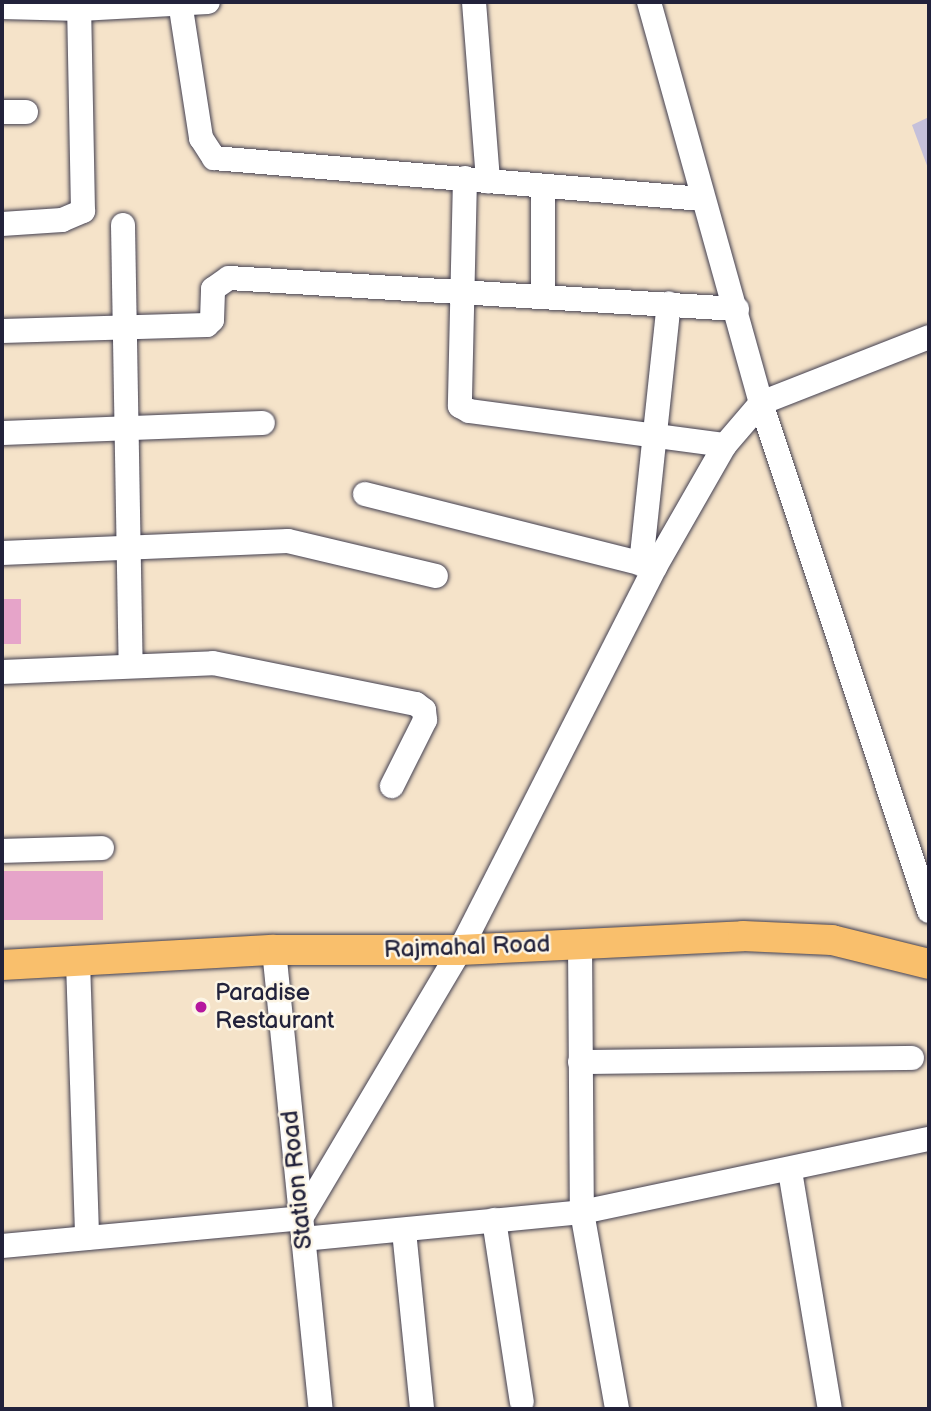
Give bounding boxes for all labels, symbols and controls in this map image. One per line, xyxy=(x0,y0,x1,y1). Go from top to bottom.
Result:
street label: Rajmahal Road xyxy=(383,930,551,964)
place label: Paradise Restaurant xyxy=(215,979,334,1035)
marker: Paradise Restaurant xyxy=(193,999,209,1015)
street label: Station Road xyxy=(275,1109,319,1251)

